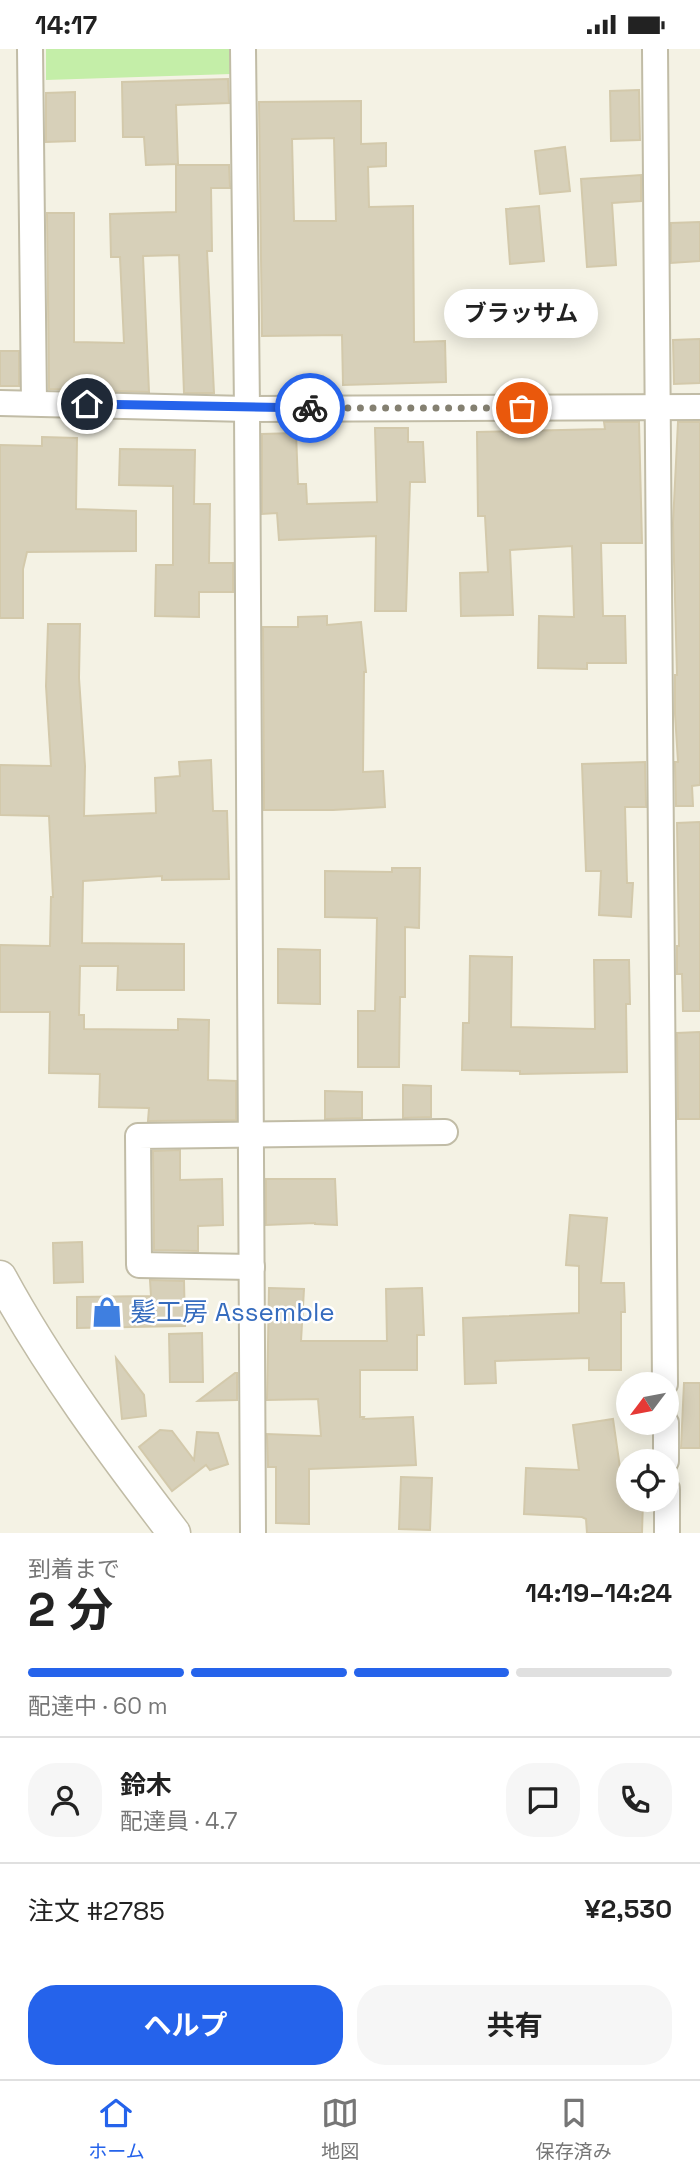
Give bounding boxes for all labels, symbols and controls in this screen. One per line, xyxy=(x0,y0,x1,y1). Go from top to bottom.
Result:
text: 14:17 xyxy=(35,8,97,42)
callout: ブラッサム xyxy=(445,289,599,338)
text: ブラッサム xyxy=(464,298,578,328)
courier xyxy=(275,373,345,443)
pin xyxy=(57,374,117,434)
pin xyxy=(492,378,552,438)
icon: home xyxy=(68,385,106,423)
icon: bike xyxy=(291,389,329,427)
icon: bag xyxy=(503,389,541,427)
shop icon: 髪工房 Assemble xyxy=(90,1295,124,1329)
place label: 髪工房 Assemble xyxy=(130,1295,335,1329)
north arrow xyxy=(616,1372,679,1435)
map controls xyxy=(616,1372,679,1512)
button: locate xyxy=(616,1449,679,1512)
text: 到着まで xyxy=(28,1554,120,1584)
text: 14:19–14:24 xyxy=(525,1576,672,1610)
text: 2 分 xyxy=(28,1581,113,1639)
text: 配達中 · 60 m xyxy=(28,1691,168,1721)
button: person xyxy=(28,1763,102,1837)
button: chat xyxy=(506,1763,580,1837)
button: phone xyxy=(598,1763,672,1837)
text: 鈴木 xyxy=(120,1768,172,1802)
text: 配達員 · 4.7 xyxy=(120,1806,237,1836)
text: ¥2,530 xyxy=(585,1892,672,1926)
text: 注文 #2785 xyxy=(28,1894,165,1928)
button: ヘルプ xyxy=(28,1985,343,2065)
button: 共有 xyxy=(357,1985,672,2065)
tab: ホーム xyxy=(88,2094,145,2164)
tab: 地図 xyxy=(321,2094,359,2164)
tab: 保存済み xyxy=(536,2094,612,2164)

